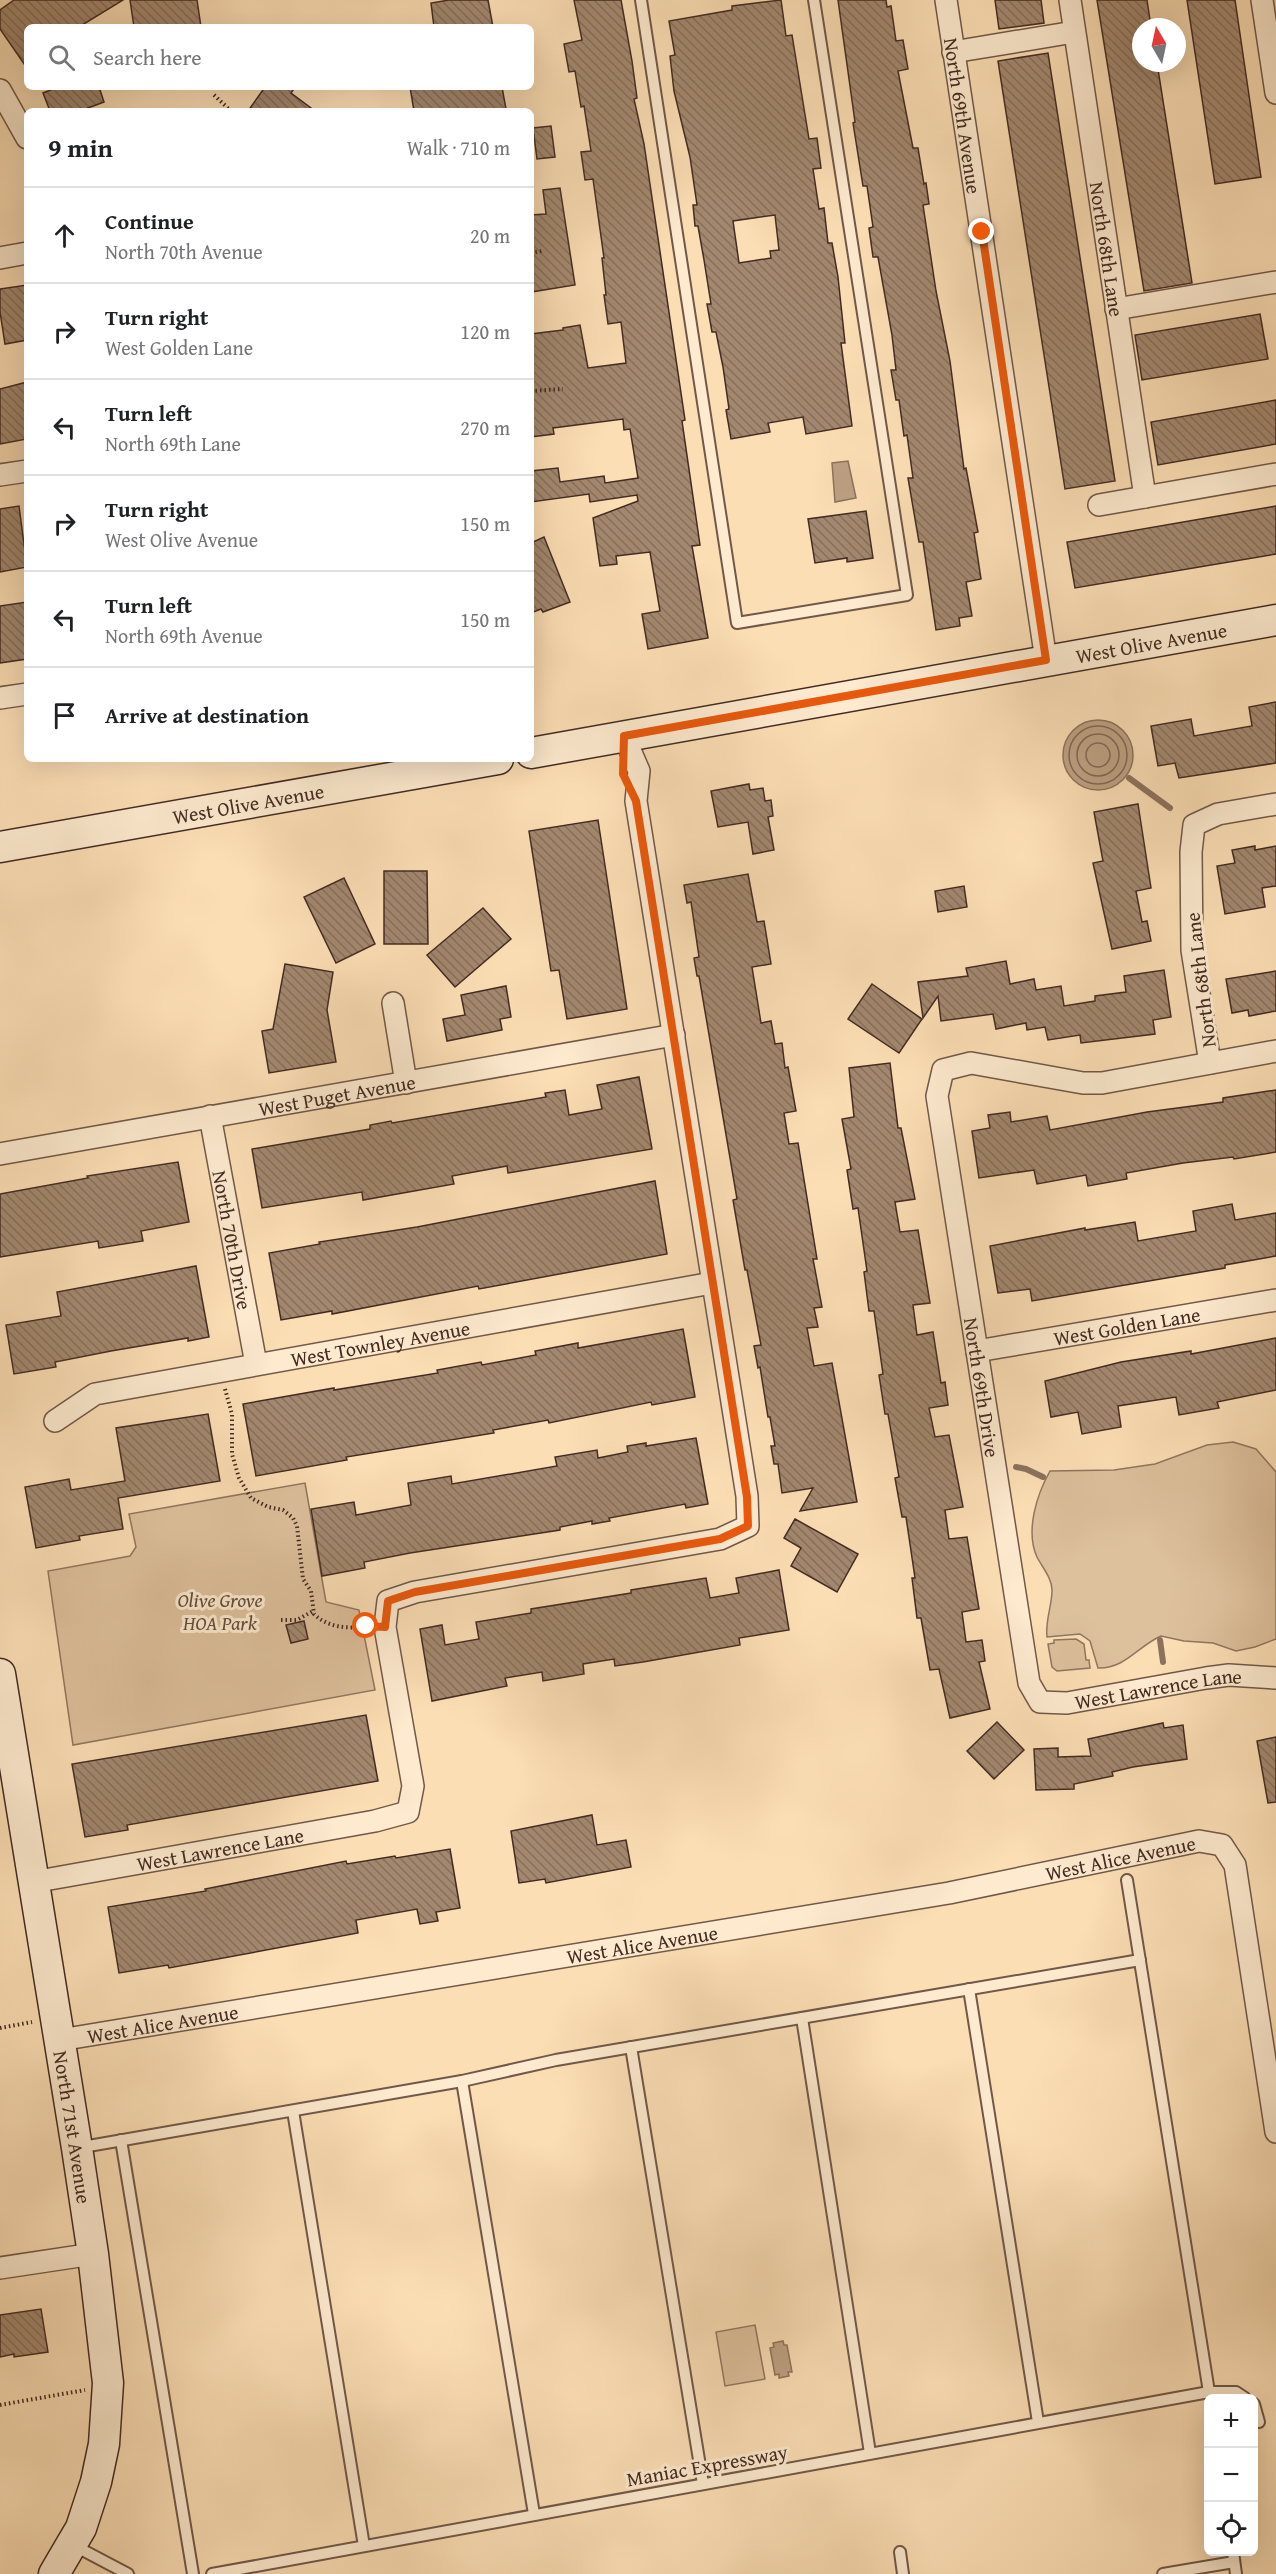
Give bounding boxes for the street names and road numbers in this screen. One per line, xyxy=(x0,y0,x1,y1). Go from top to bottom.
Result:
street label: North 69th Avenue xyxy=(937,36,990,196)
street label: North 68th Lane xyxy=(1083,180,1132,319)
street label: West Olive Avenue xyxy=(1073,615,1229,670)
street label: West Olive Avenue xyxy=(170,776,326,831)
street label: North 68th Lane xyxy=(1177,911,1223,1049)
street label: West Puget Avenue xyxy=(256,1066,418,1123)
street label: North 70th Drive xyxy=(206,1168,260,1312)
street label: West Golden Lane xyxy=(1051,1299,1202,1352)
street label: West Townley Avenue xyxy=(288,1312,472,1373)
street label: North 69th Drive xyxy=(957,1315,1008,1459)
street label: West Lawrence Lane xyxy=(1072,1660,1243,1716)
street label: West Lawrence Lane xyxy=(134,1820,306,1878)
street label: West Alice Avenue xyxy=(1043,1828,1198,1887)
street label: West Alice Avenue xyxy=(564,1917,720,1971)
street label: West Alice Avenue xyxy=(85,1996,240,2050)
street label: North 71st Avenue xyxy=(47,2049,100,2206)
street label: Maniac Expressway xyxy=(624,2437,790,2493)

